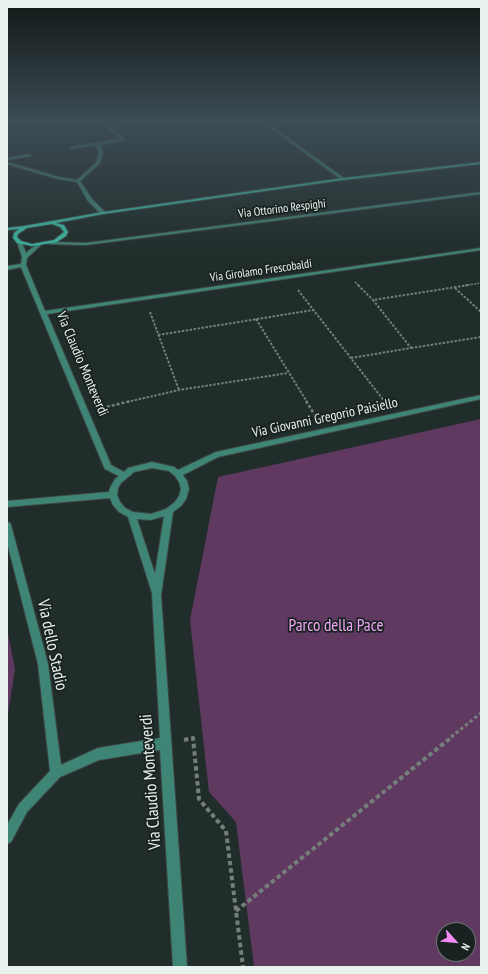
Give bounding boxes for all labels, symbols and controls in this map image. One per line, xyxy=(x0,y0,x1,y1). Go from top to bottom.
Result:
street label: Via Ottorino Respighi xyxy=(238,196,326,222)
street label: Via Girolamo Frescobaldi xyxy=(209,257,313,285)
street label: Via Claudio Monteverdi xyxy=(52,309,112,419)
street label: Via Giovanni Gregorio Paisiello xyxy=(251,394,399,442)
street label: Via dello Stadio xyxy=(32,598,72,692)
park label: Parco della Pace xyxy=(289,616,383,636)
street label: Via Claudio Monteverdi xyxy=(136,713,166,851)
north arrow xyxy=(436,922,476,962)
text: N xyxy=(458,941,473,953)

